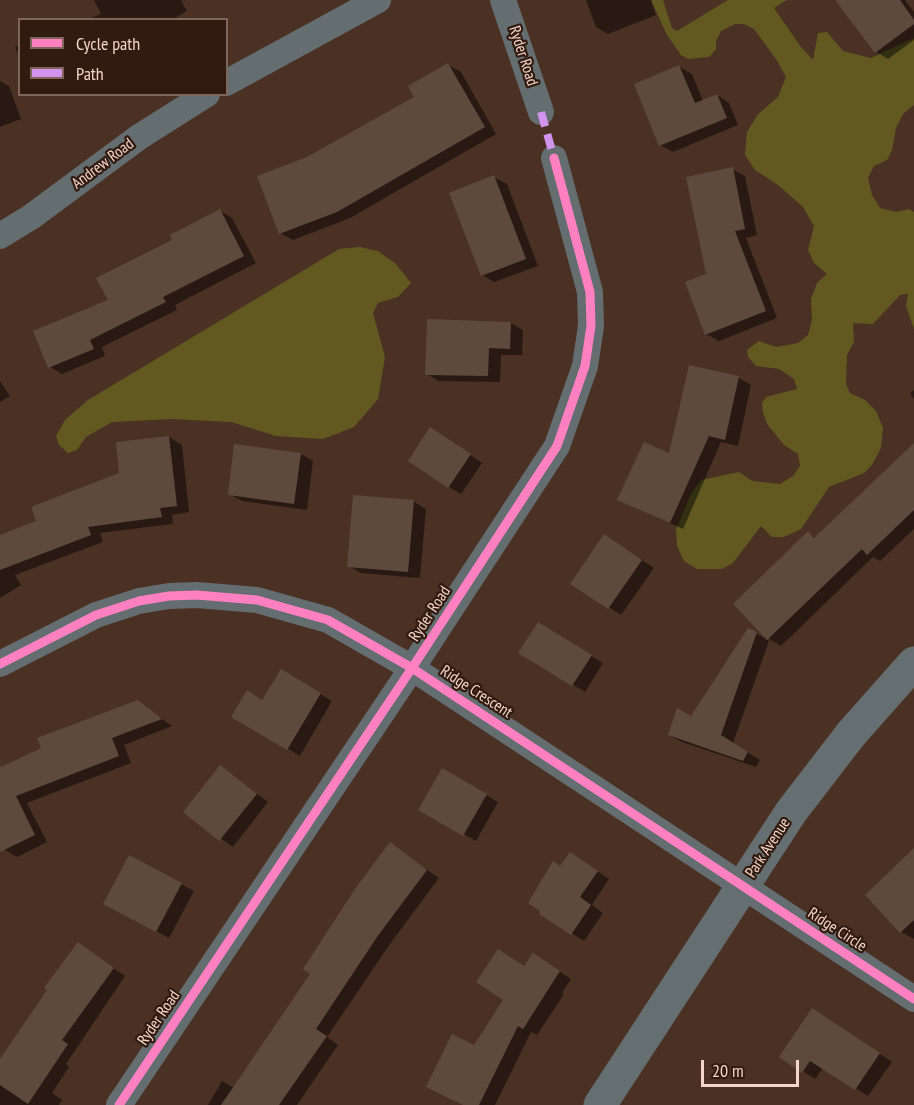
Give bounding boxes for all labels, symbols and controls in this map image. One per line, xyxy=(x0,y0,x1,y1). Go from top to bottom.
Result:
legend xyxy=(18,18,228,96)
street label: Ryder Road xyxy=(504,24,542,88)
text: Cycle path xyxy=(76,32,140,55)
text: Path xyxy=(76,62,104,85)
street label: Andrew Road xyxy=(68,135,138,193)
street label: Ryder Road xyxy=(405,583,455,645)
street label: Ridge Crescent xyxy=(436,662,516,722)
street label: Park Avenue xyxy=(742,814,794,882)
street label: Ridge Circle xyxy=(804,904,870,956)
street label: Ryder Road xyxy=(134,987,184,1049)
scale bar xyxy=(704,1048,802,1086)
text: 20 m xyxy=(712,1059,744,1082)

